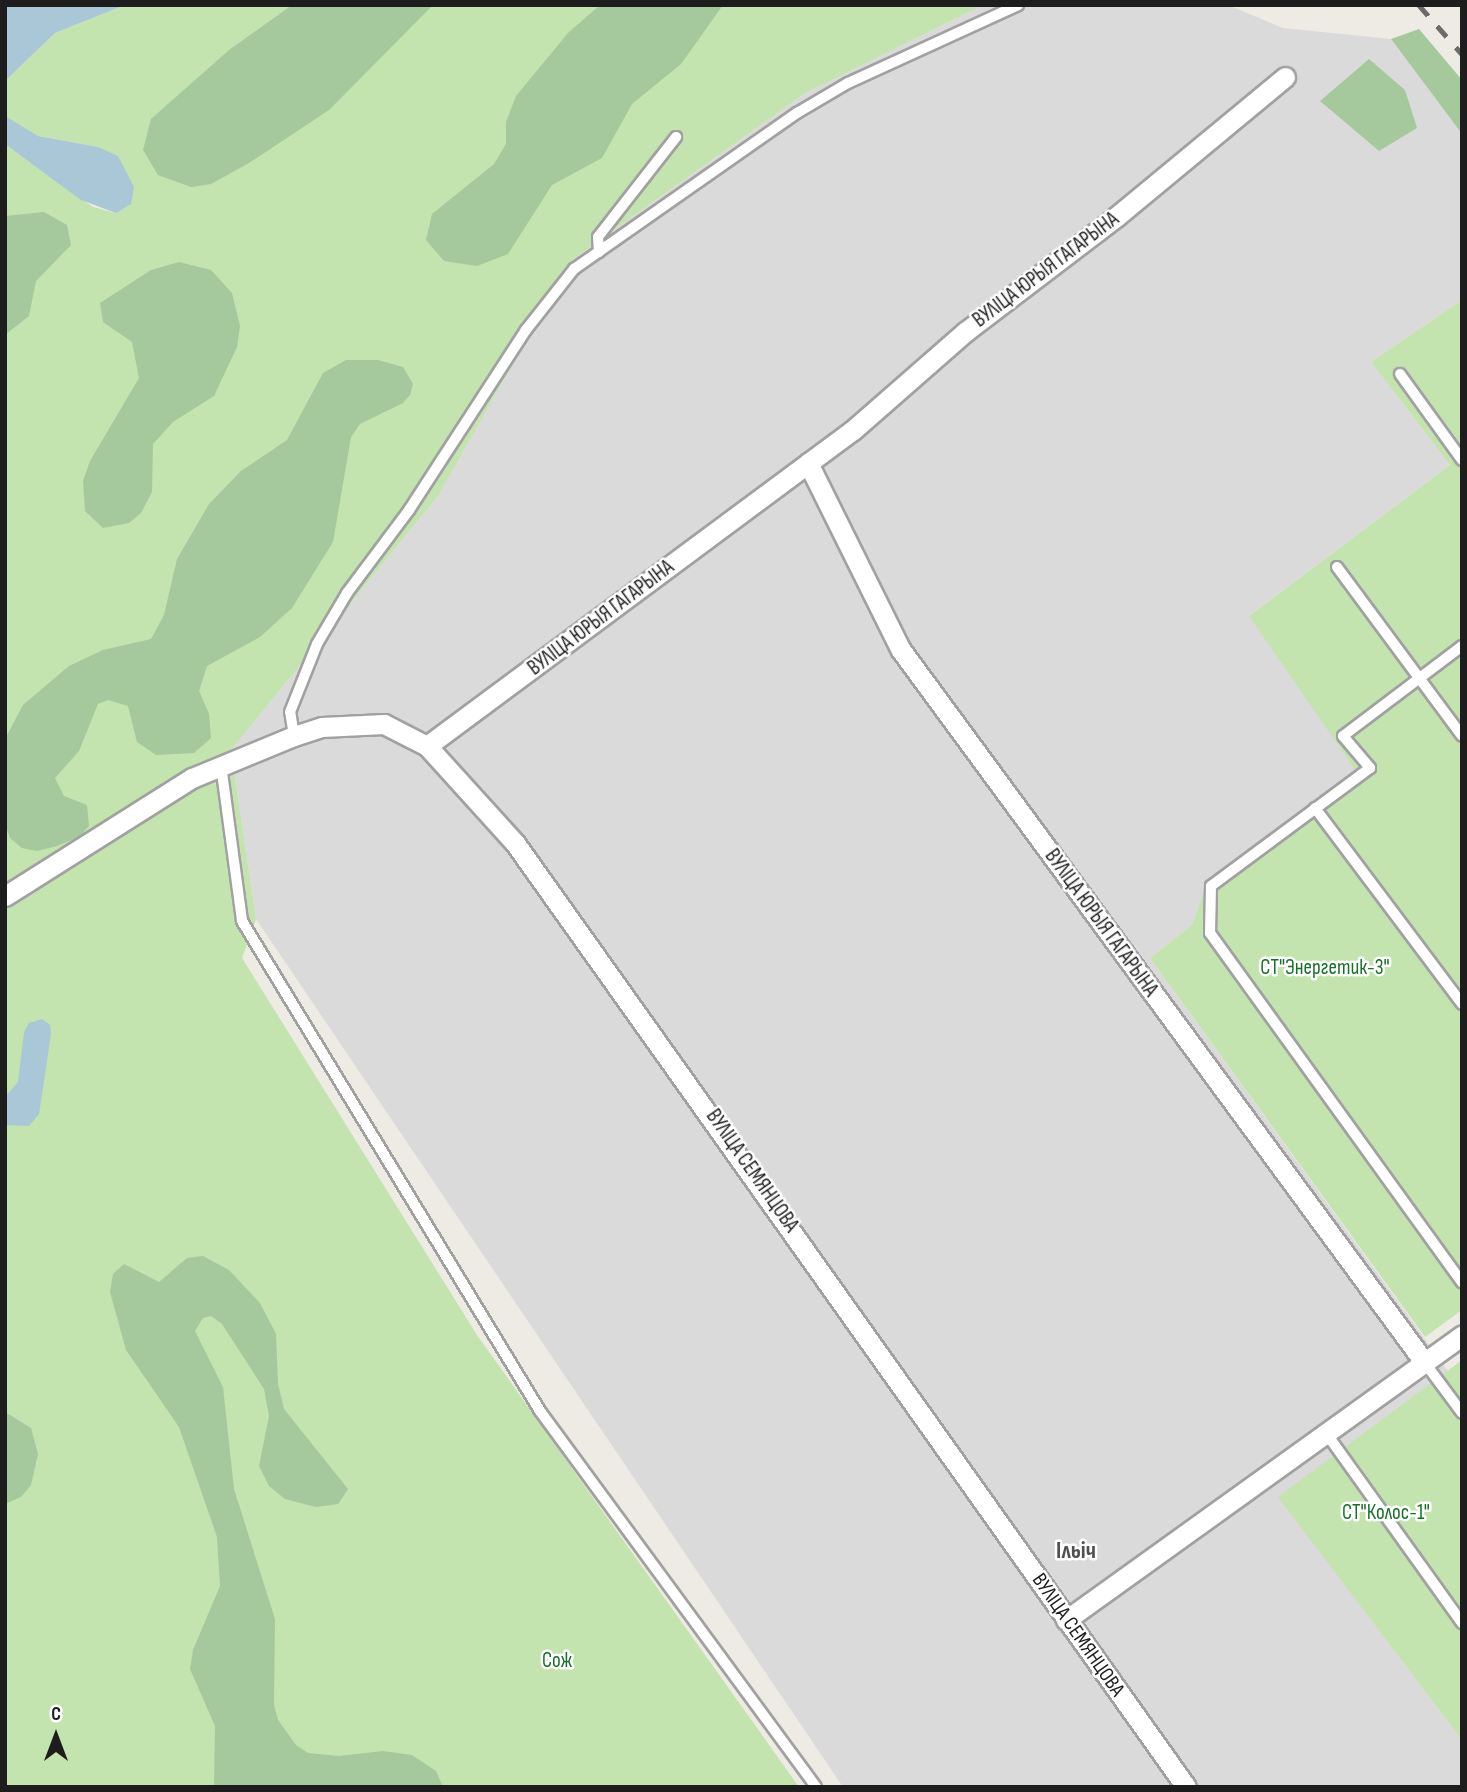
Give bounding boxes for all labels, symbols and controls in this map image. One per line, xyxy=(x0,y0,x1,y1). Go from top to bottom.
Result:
street label: ВУЛІЦА ЮРЫЯ ГАГАРЫНА xyxy=(968,207,1124,333)
street label: ВУЛІЦА ЮРЫЯ ГАГАРЫНА xyxy=(523,555,679,681)
street label: ВУЛІЦА ЮРЫЯ ГАГАРЫНА xyxy=(1039,844,1163,1002)
park label: СТ"Энергетик-3" xyxy=(1260,955,1390,981)
street label: ВУЛІЦА СЕМЯНЦОВА xyxy=(700,1105,804,1237)
park label: СТ"Колос-1" xyxy=(1342,1500,1430,1526)
district label: Ільіч xyxy=(1056,1537,1096,1565)
street label: ВУЛІЦА СЕМЯНЦОВА xyxy=(1026,1569,1130,1701)
park label: Сож xyxy=(542,1648,572,1674)
north arrow xyxy=(21,1701,91,1771)
text: С xyxy=(51,1703,61,1726)

